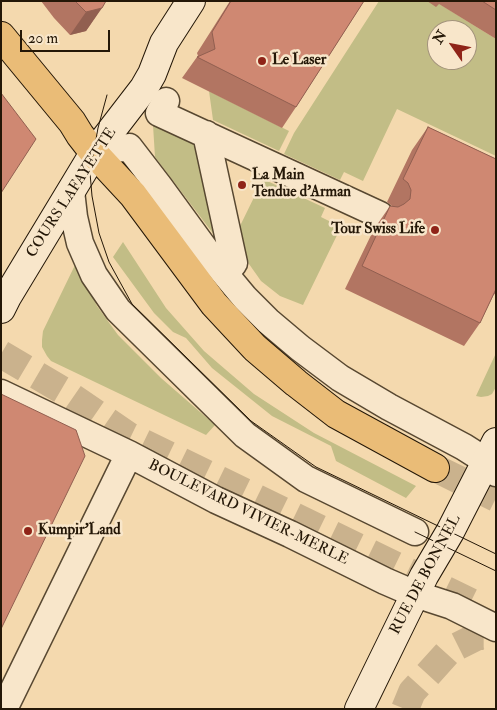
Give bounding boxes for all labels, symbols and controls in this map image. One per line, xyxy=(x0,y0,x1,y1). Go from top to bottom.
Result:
scale bar xyxy=(22,20,112,52)
north arrow xyxy=(427,20,477,70)
text: N xyxy=(429,27,450,47)
text: 20 m xyxy=(28,29,58,48)
place label: Le Laser xyxy=(272,52,326,70)
marker: Le Laser xyxy=(256,55,268,67)
street label: COURS LAFAYETTE xyxy=(23,125,121,261)
place label: La Main Tendue d’Arman xyxy=(252,167,351,202)
marker: La Main Tendue d’Arman xyxy=(236,179,248,191)
place label: Tour Swiss Life xyxy=(331,221,425,239)
marker: Tour Swiss Life xyxy=(429,224,441,236)
street label: BOULEVARD VIVIER-MERLE xyxy=(145,457,351,569)
street label: RUE DE BONNEL xyxy=(387,512,465,638)
place label: Kumpir’Land xyxy=(38,522,121,540)
marker: Kumpir’Land xyxy=(22,525,34,537)

